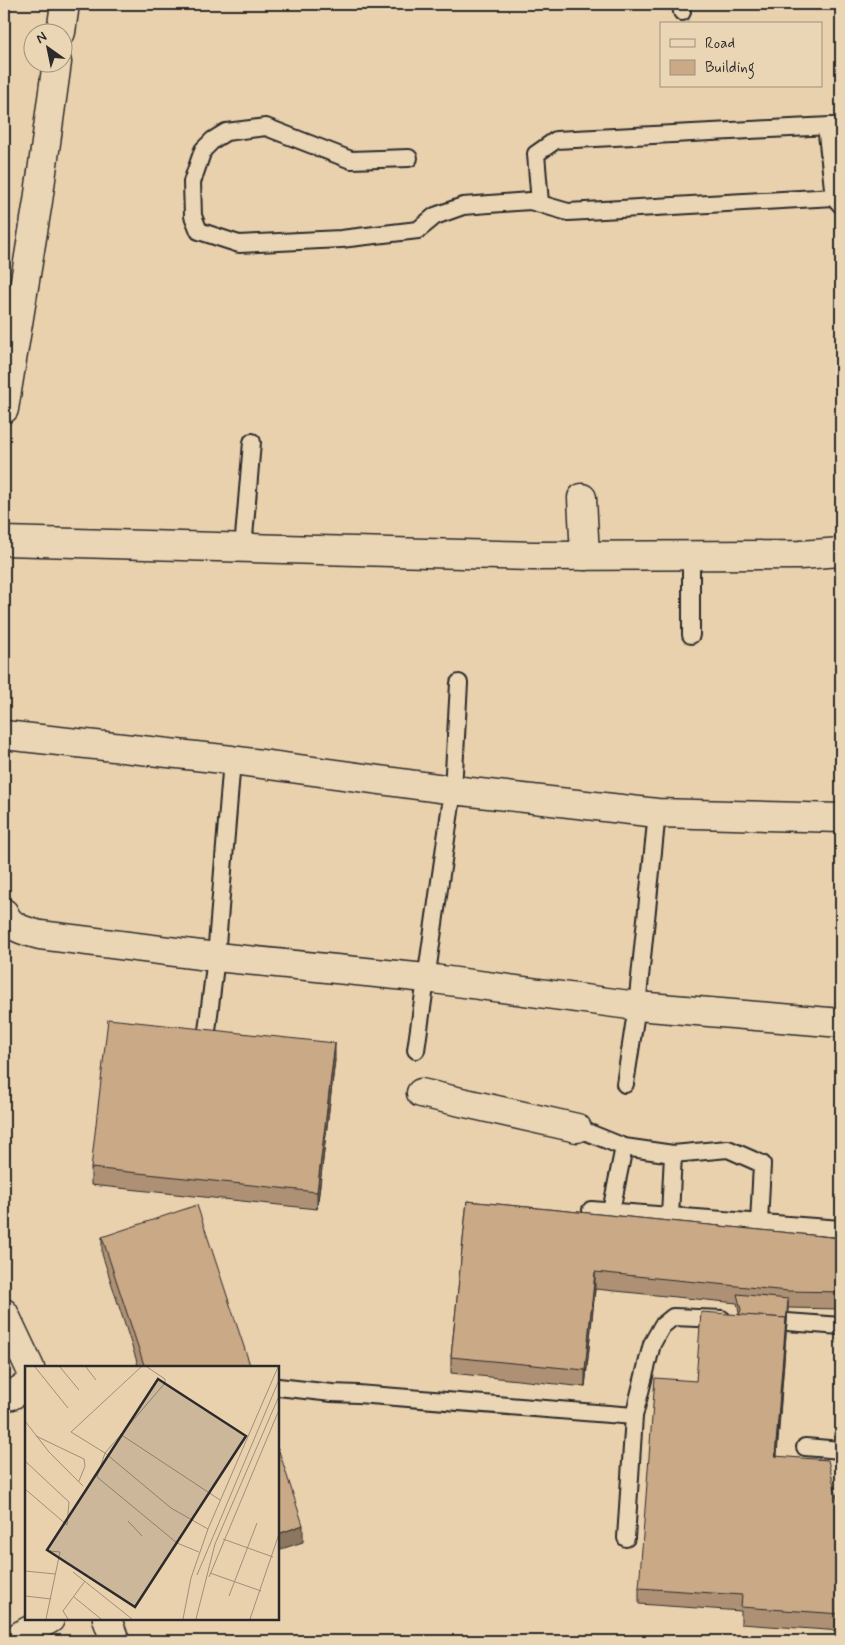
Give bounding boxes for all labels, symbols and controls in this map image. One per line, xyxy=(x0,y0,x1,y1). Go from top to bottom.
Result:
north arrow xyxy=(22,22,72,72)
legend xyxy=(660,22,822,88)
text: N xyxy=(33,28,50,48)
text: Road xyxy=(705,34,735,54)
text: Building xyxy=(705,58,755,79)
inset map xyxy=(25,1366,279,1620)

